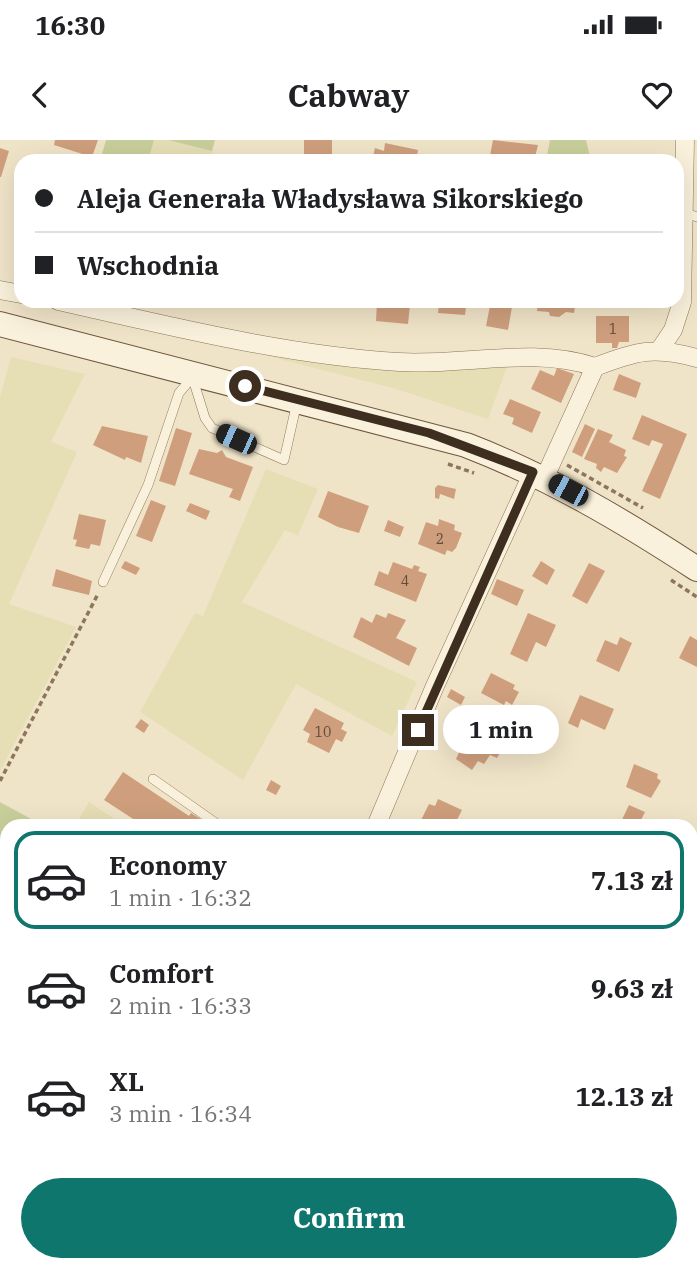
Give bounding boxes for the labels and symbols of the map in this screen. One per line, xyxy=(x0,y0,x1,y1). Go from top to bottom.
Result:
house number: 1 xyxy=(609,320,617,338)
route start xyxy=(229,370,261,402)
car xyxy=(213,421,260,457)
car xyxy=(545,471,592,509)
house number: 2 xyxy=(436,530,444,548)
house number: 4 xyxy=(401,572,409,590)
callout: 1 min xyxy=(442,706,558,754)
route end xyxy=(402,714,434,746)
house number: 10 xyxy=(315,723,331,741)

